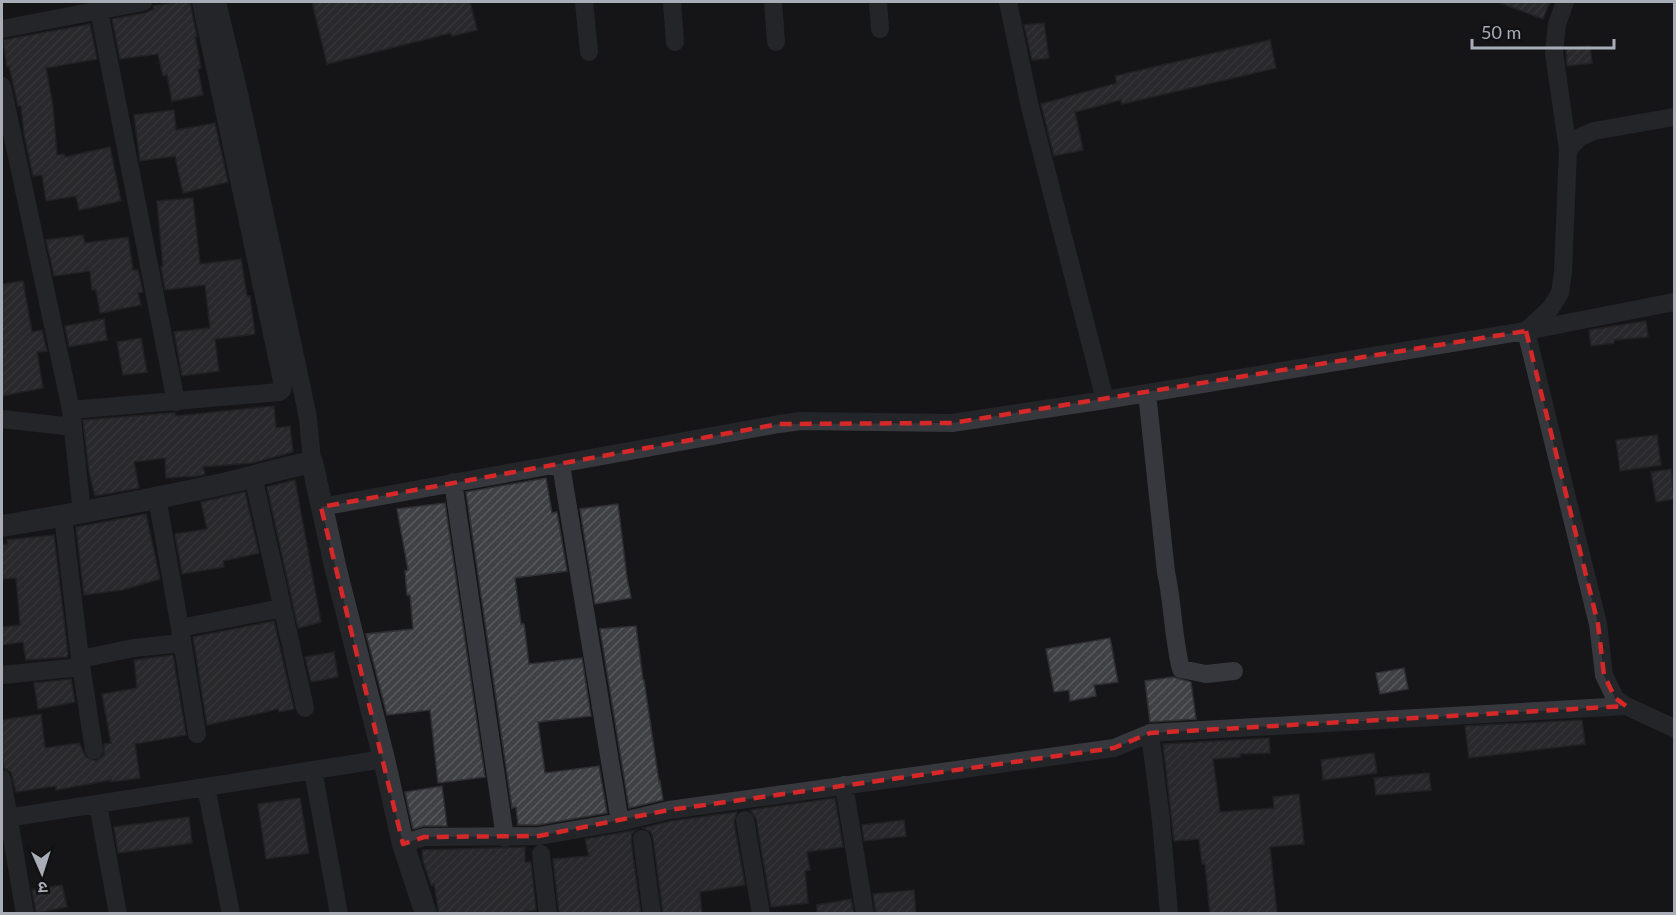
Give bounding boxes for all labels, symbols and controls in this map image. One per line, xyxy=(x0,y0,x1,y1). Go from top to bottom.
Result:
scale bar xyxy=(1472,12,1614,50)
text: 50 m xyxy=(1481,21,1521,43)
north arrow xyxy=(12,843,72,903)
text: उ xyxy=(37,879,48,898)

